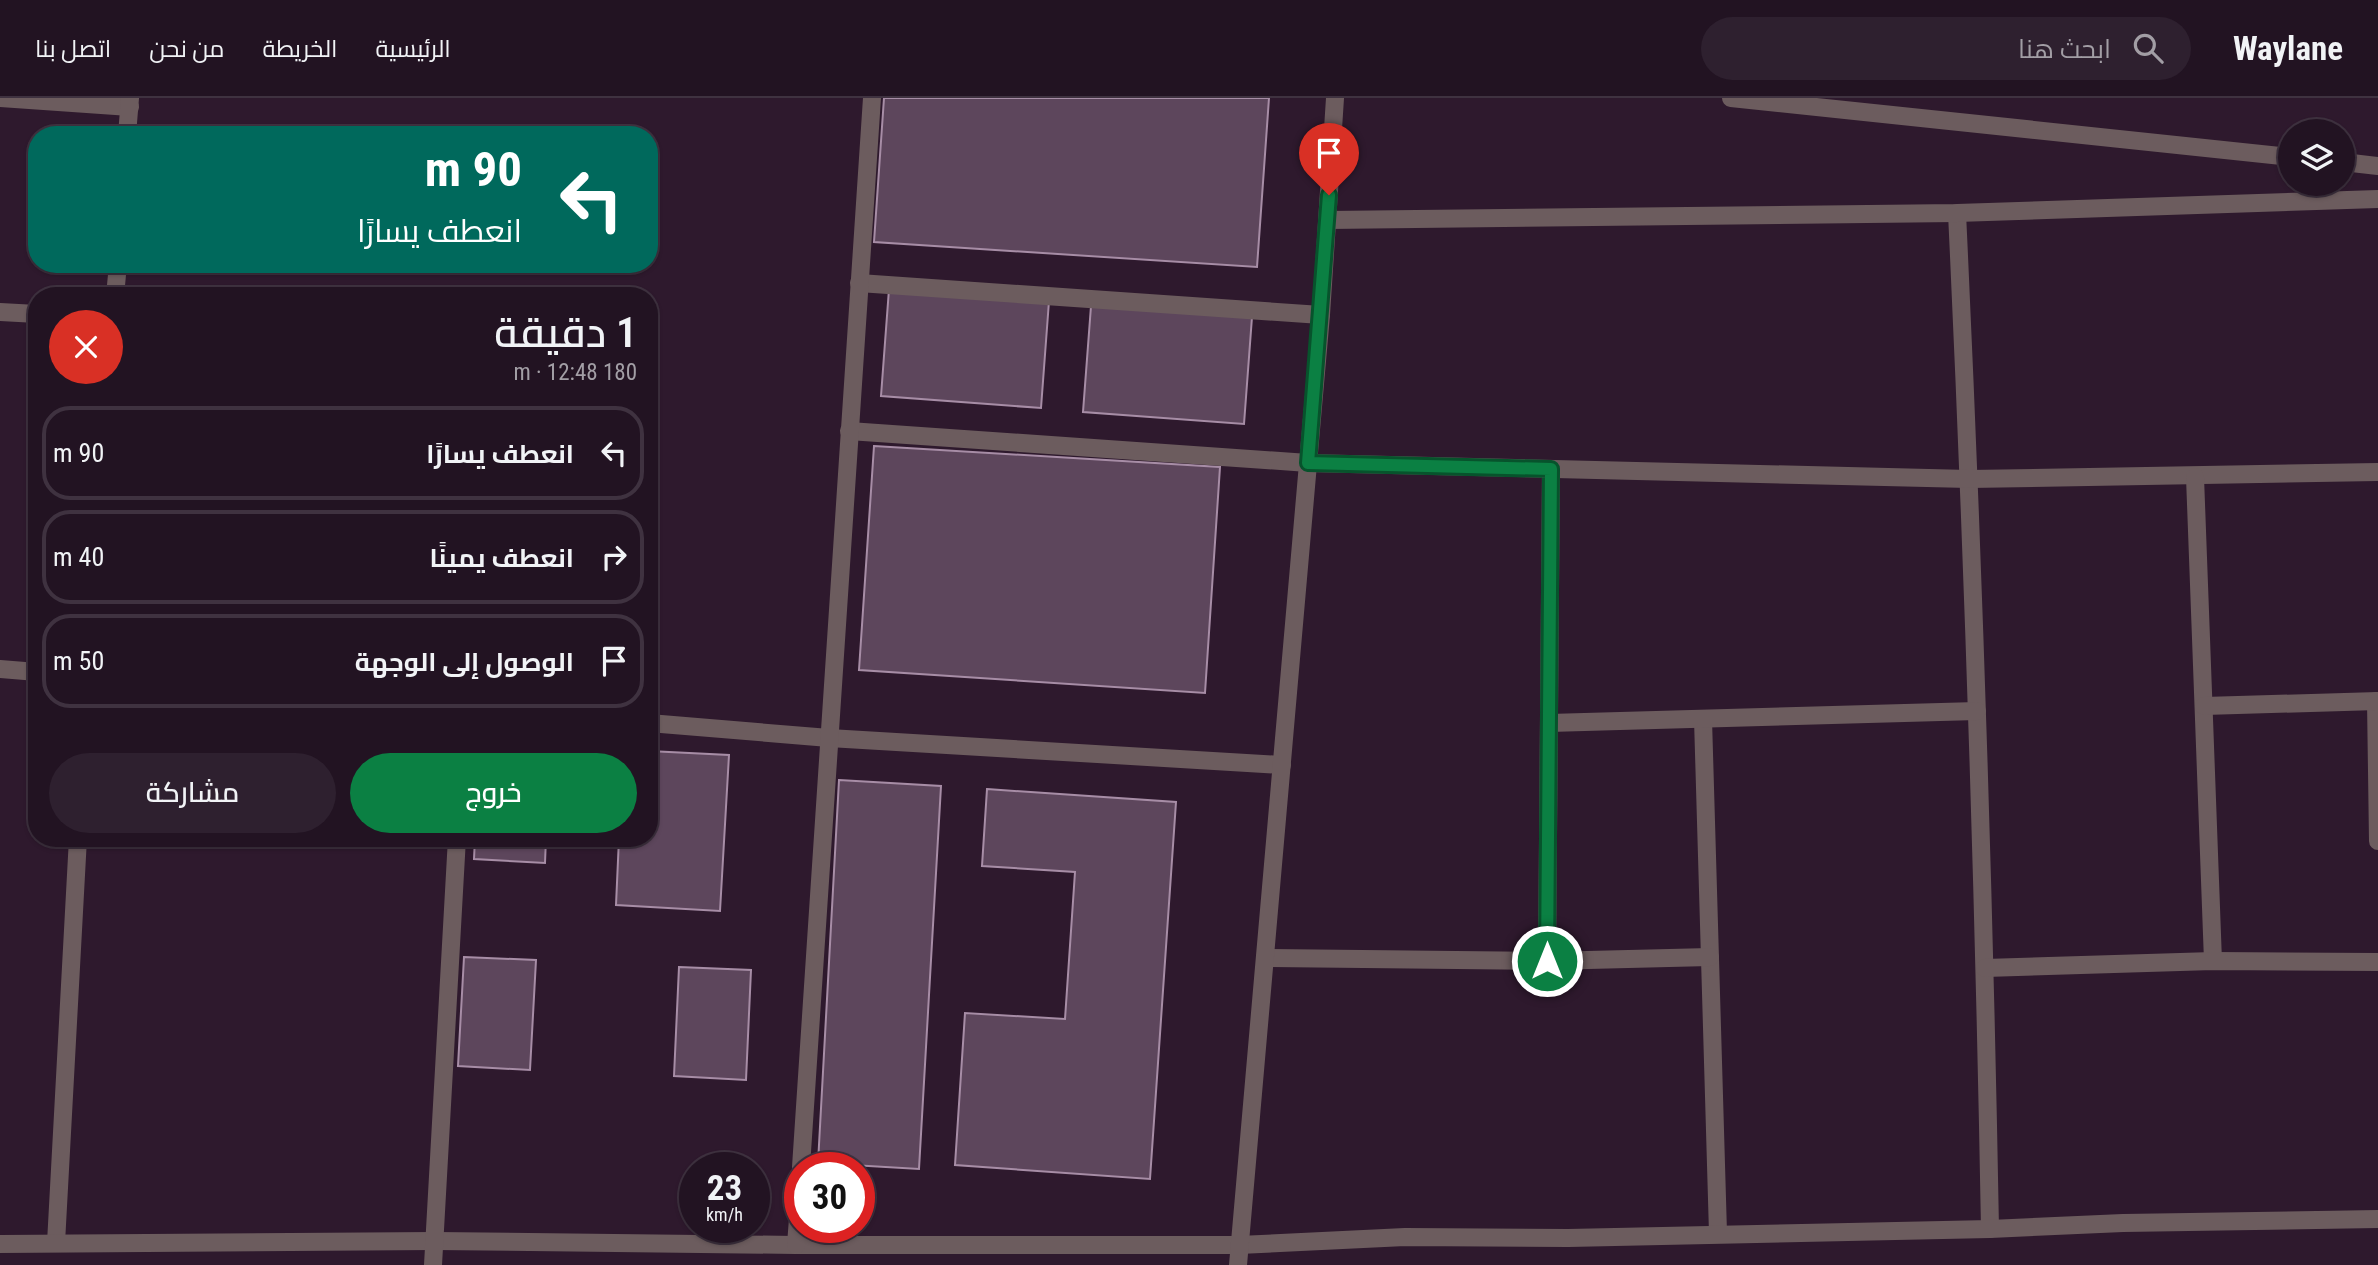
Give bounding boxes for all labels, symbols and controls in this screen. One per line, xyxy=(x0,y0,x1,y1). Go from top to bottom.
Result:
search box xyxy=(1701,17,2191,80)
icon: search xyxy=(2129,29,2167,67)
text: Waylane xyxy=(2233,29,2343,68)
text: ابحث هنا xyxy=(2018,34,2111,64)
text: اتصل بنا xyxy=(35,35,111,63)
text: من نحن xyxy=(149,35,225,63)
text: الخريطة xyxy=(263,35,337,63)
text: الرئيسية xyxy=(375,35,451,63)
map controls xyxy=(2278,119,2355,196)
button: layers xyxy=(2278,119,2355,196)
pin xyxy=(1299,123,1359,195)
icon: arrive xyxy=(1310,134,1348,172)
text: 90 m xyxy=(425,141,522,198)
icon: left xyxy=(546,154,637,245)
text: انعطف يسارًا xyxy=(357,212,522,250)
text: 1 دقيقة xyxy=(494,308,637,357)
button: close xyxy=(49,310,123,384)
text: 180 m · 12:48 xyxy=(513,359,637,386)
icon: left xyxy=(595,434,633,472)
text: 90 m xyxy=(53,438,104,468)
text: انعطف يسارًا xyxy=(426,439,574,469)
icon: right xyxy=(595,538,633,576)
text: 40 m xyxy=(53,542,104,572)
text: انعطف يمينًا xyxy=(429,543,574,573)
icon: arrive xyxy=(595,642,633,680)
text: 50 m xyxy=(53,646,104,676)
text: الوصول إلى الوجهة xyxy=(355,647,574,677)
button: مشاركة xyxy=(49,753,336,833)
button: خروج xyxy=(350,753,637,833)
position arrow xyxy=(1510,924,1584,998)
speed limit sign: 30 xyxy=(784,1152,875,1243)
text: 23 xyxy=(707,1168,742,1209)
text: km/h xyxy=(706,1204,743,1225)

